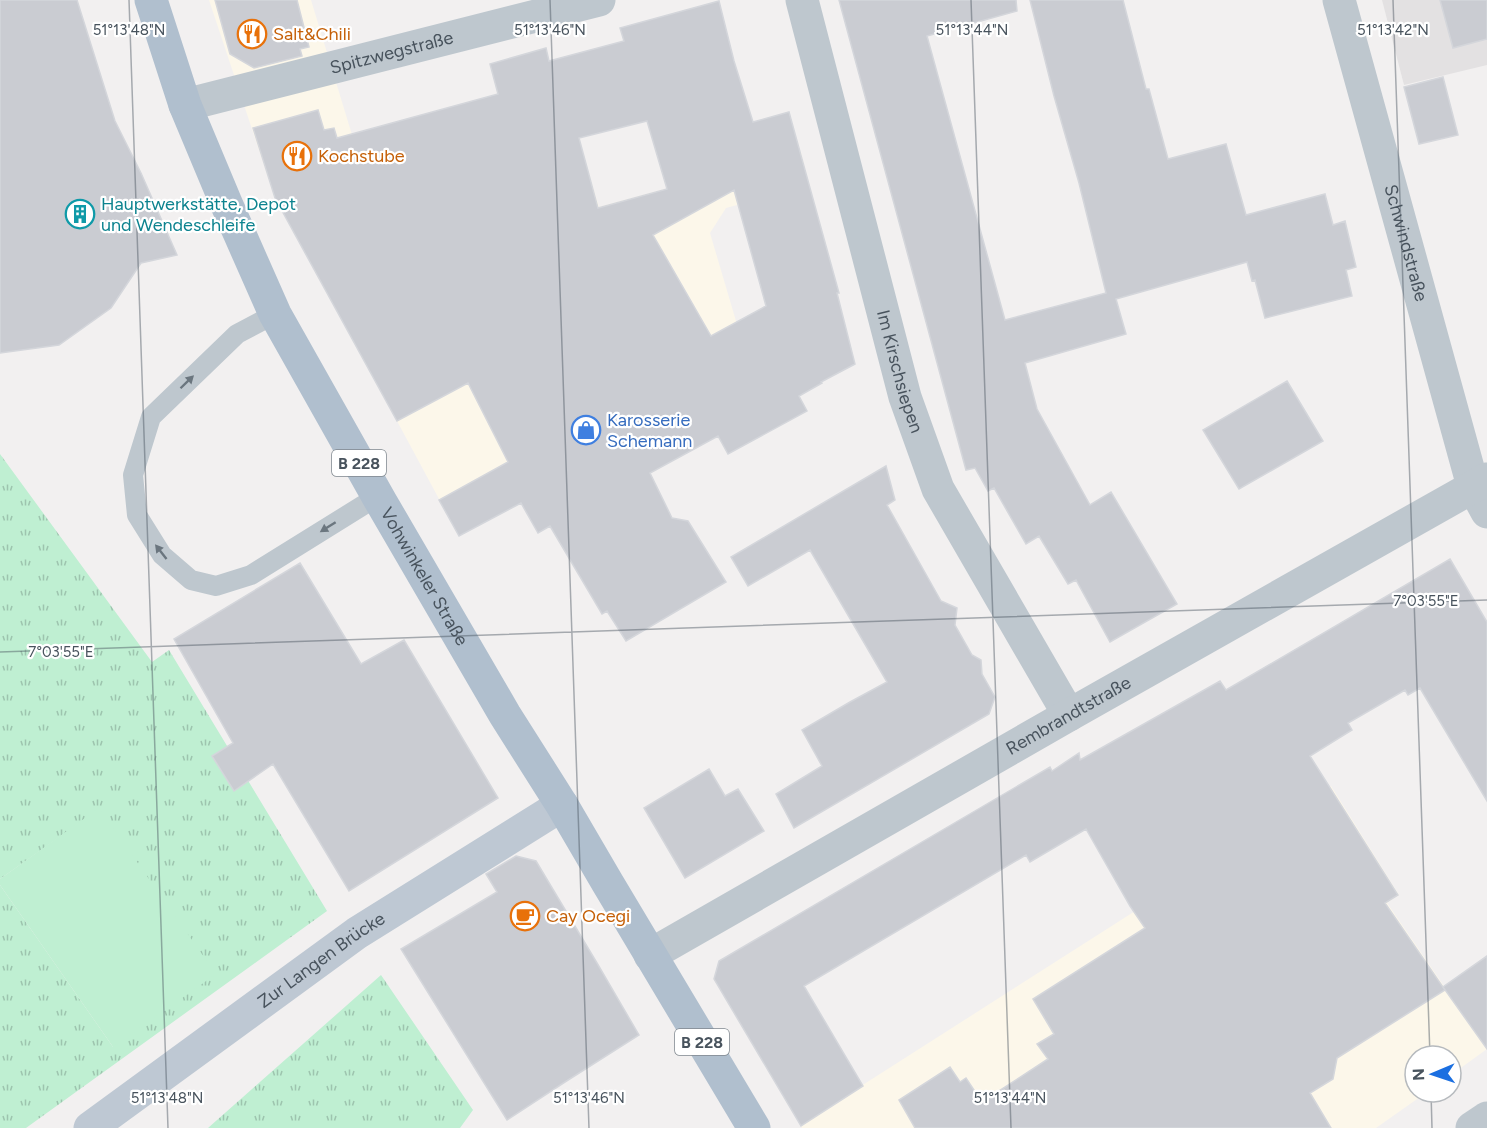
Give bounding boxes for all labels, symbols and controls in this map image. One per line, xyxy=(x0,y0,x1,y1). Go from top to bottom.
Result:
restaurant icon: Salt&Chili xyxy=(236,18,268,50)
text: 51°13'48"N xyxy=(93,21,165,39)
text: 51°13'46"N xyxy=(514,21,586,39)
text: 51°13'44"N xyxy=(936,21,1008,39)
text: 51°13'42"N xyxy=(1357,21,1429,39)
place label: Salt&Chili xyxy=(273,23,351,45)
street label: Spitzwegstraße xyxy=(328,26,456,79)
restaurant icon: Kochstube xyxy=(281,140,313,172)
place label: Kochstube xyxy=(318,145,405,167)
street label: Schwindstraße xyxy=(1379,182,1433,304)
place label: Hauptwerkstätte, Depot und Wendeschleife xyxy=(101,193,296,236)
building icon: Hauptwerkstätte, Depot und Wendeschleife xyxy=(64,198,96,230)
street label: Im Kirschsiepen xyxy=(872,307,928,436)
one-way arrow xyxy=(179,376,193,390)
place label: Karosserie Schemann xyxy=(607,409,692,452)
shop icon: Karosserie Schemann xyxy=(570,414,602,446)
road number: B 228 xyxy=(332,450,386,476)
street label: Vohwinkeler Straße xyxy=(376,503,473,650)
one-way arrow xyxy=(320,522,336,533)
one-way arrow xyxy=(155,544,168,560)
text: 7°03'55"E xyxy=(1393,592,1459,610)
text: 7°03'55"E xyxy=(28,643,94,661)
street label: Rembrandtstraße xyxy=(1002,671,1135,760)
cafe icon: Cay Ocegi xyxy=(509,900,541,932)
place label: Cay Ocegi xyxy=(546,905,630,927)
street label: Zur Langen Brücke xyxy=(254,907,389,1013)
road number: B 228 xyxy=(675,1029,729,1055)
north arrow xyxy=(1403,1044,1463,1104)
text: N xyxy=(1409,1068,1428,1081)
text: 51°13'48"N xyxy=(131,1089,203,1107)
text: 51°13'46"N xyxy=(553,1089,625,1107)
text: 51°13'44"N xyxy=(974,1089,1046,1107)

